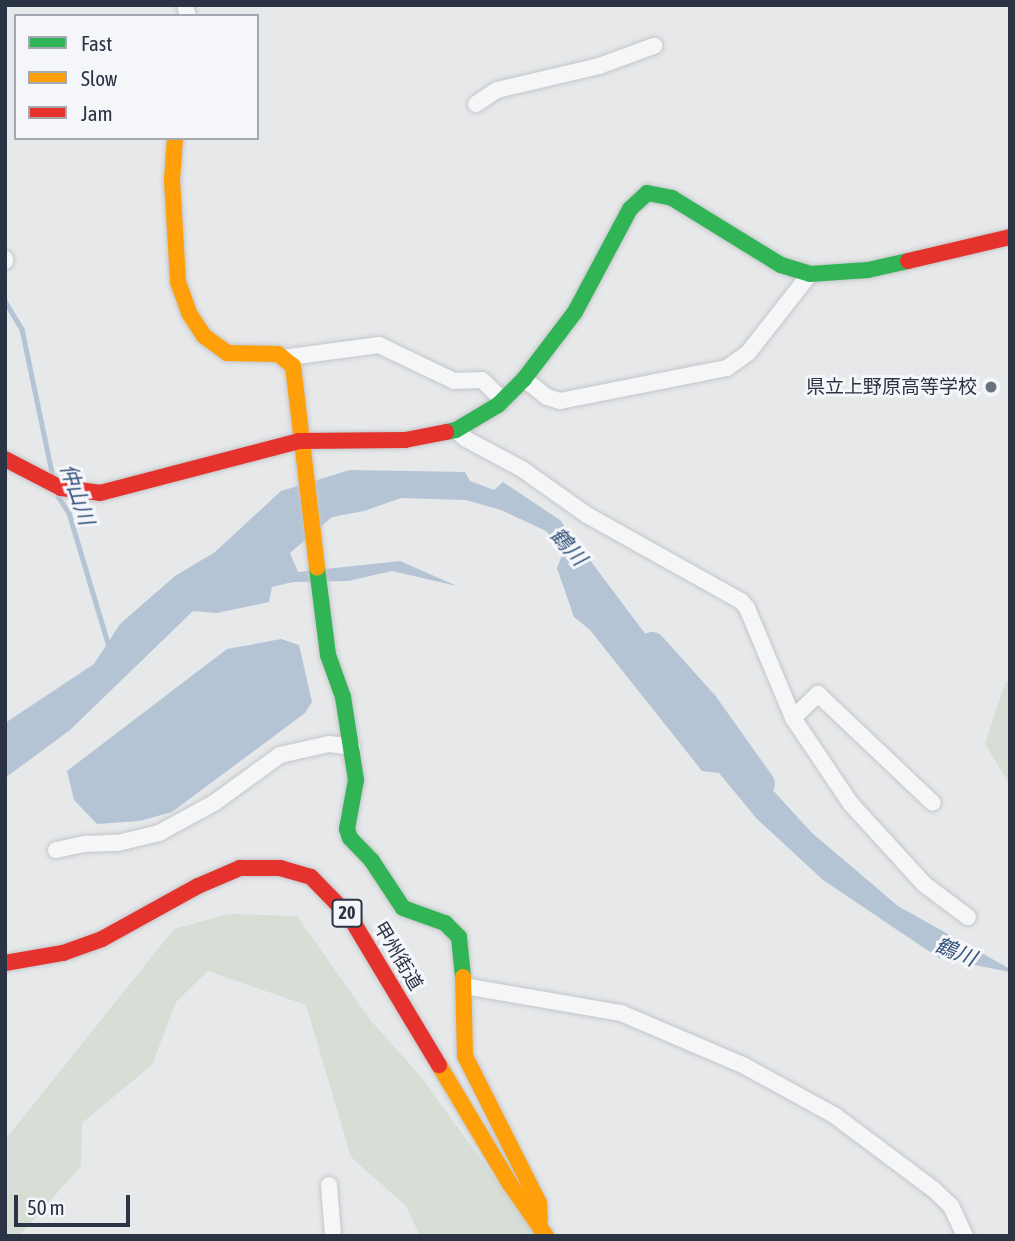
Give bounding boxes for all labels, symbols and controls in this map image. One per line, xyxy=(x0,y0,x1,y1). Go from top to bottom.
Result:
legend xyxy=(14,14,259,140)
text: Fast xyxy=(81,31,112,55)
text: Slow xyxy=(81,66,117,90)
text: Jam xyxy=(81,101,113,125)
place label: 県立上野原高等学校 xyxy=(806,376,977,398)
marker: 県立上野原高等学校 xyxy=(983,379,999,395)
water label: 仲山川 xyxy=(56,460,100,528)
water label: 鶴川 xyxy=(546,522,592,570)
road number: 20 xyxy=(331,898,363,928)
street label: 甲州街道 xyxy=(369,918,427,994)
water label: 鶴川 xyxy=(932,931,980,971)
scale bar xyxy=(18,1182,133,1226)
text: 50 m xyxy=(27,1195,65,1219)

